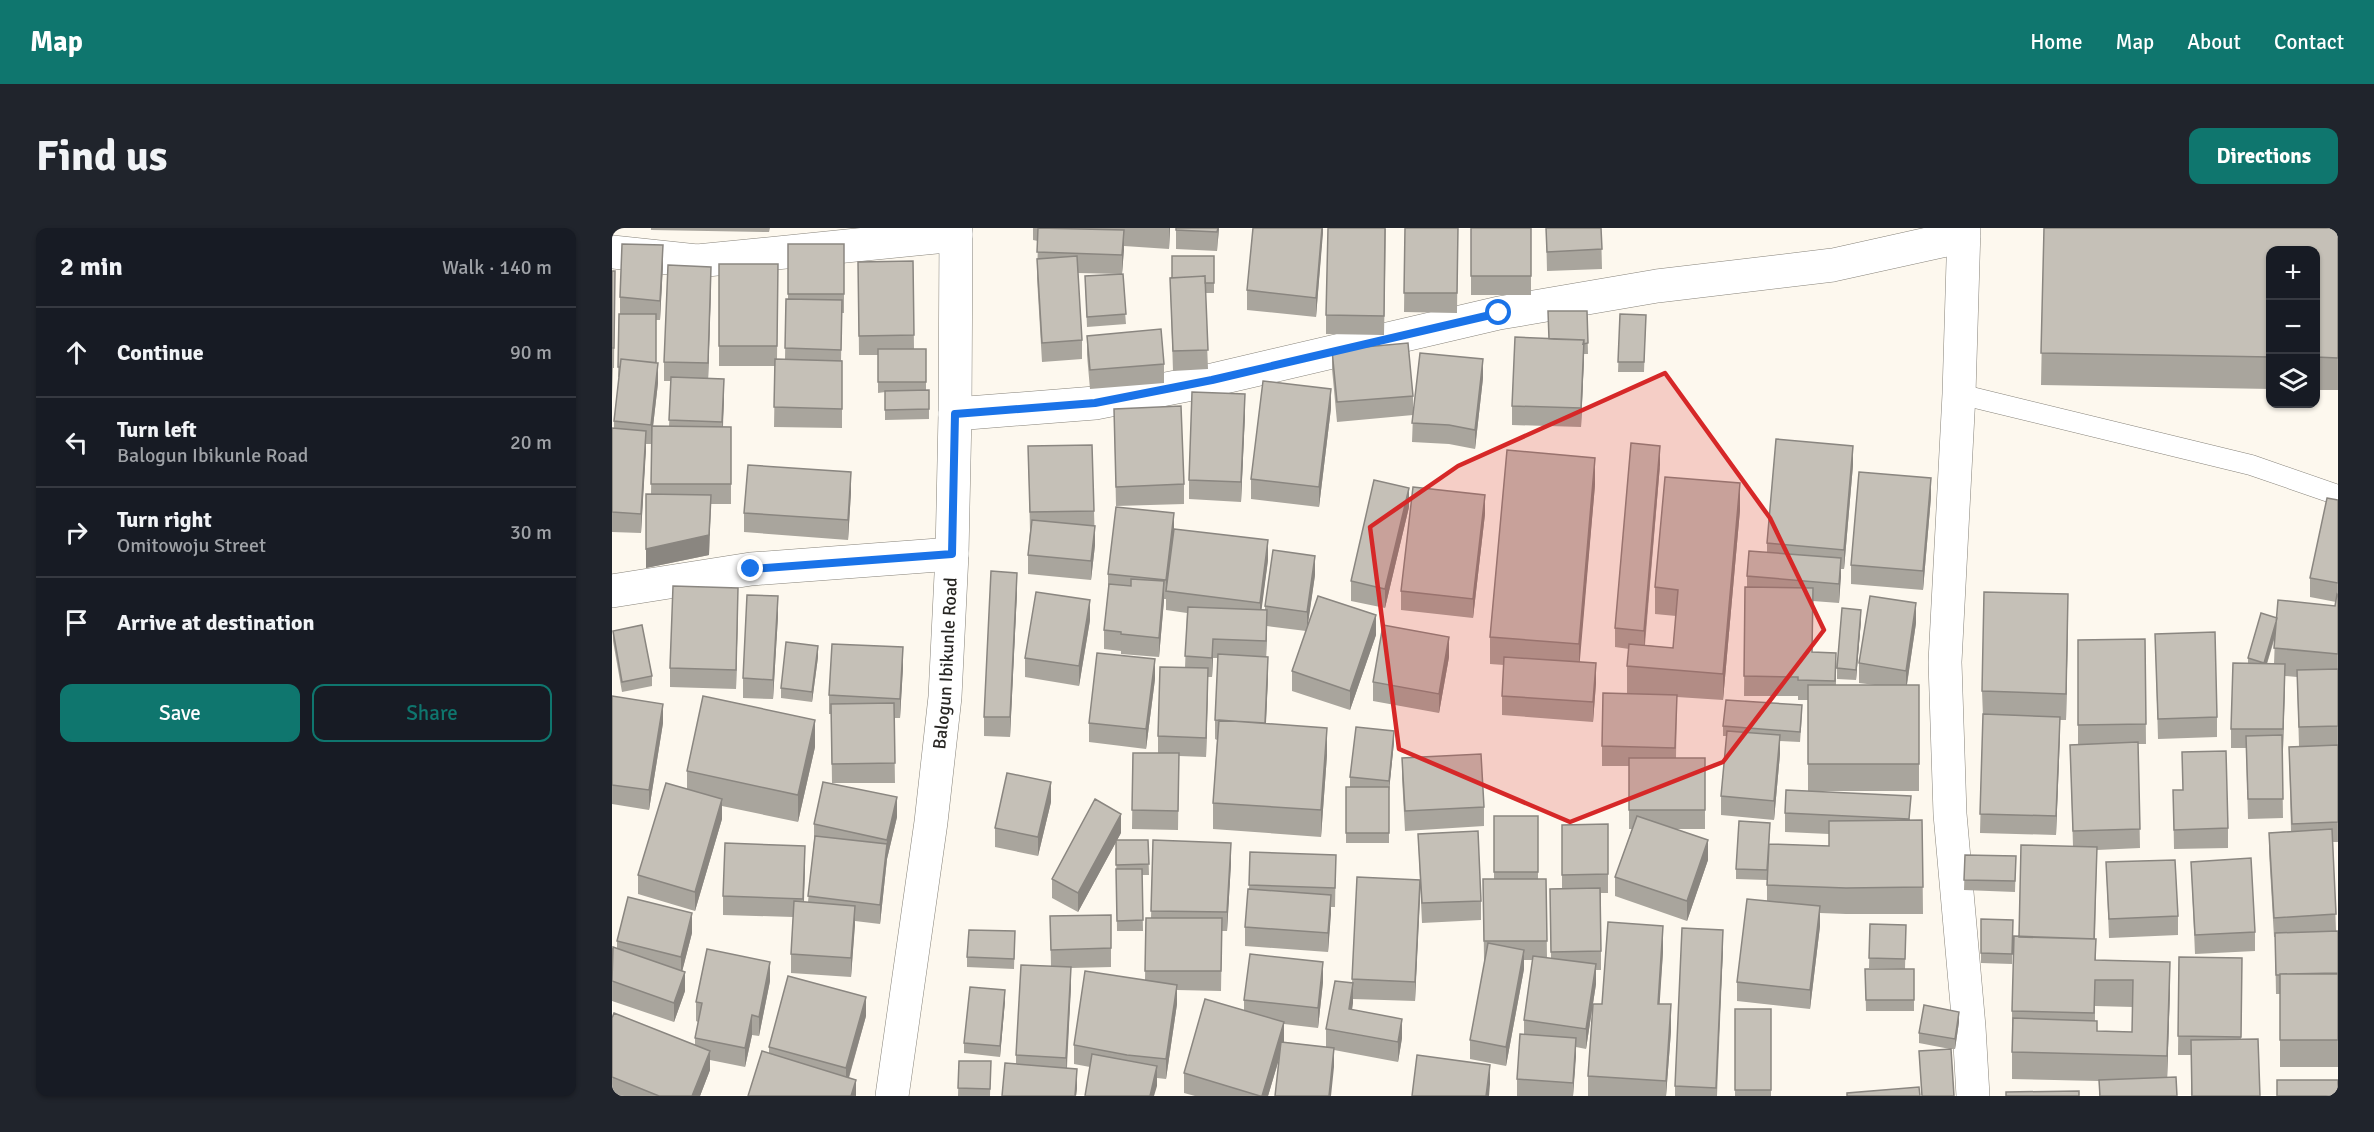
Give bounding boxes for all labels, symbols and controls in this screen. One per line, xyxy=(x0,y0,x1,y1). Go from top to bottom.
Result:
text: Map xyxy=(30,25,83,59)
text: Home xyxy=(2030,29,2083,55)
text: Map xyxy=(2116,29,2154,55)
text: About xyxy=(2187,29,2241,55)
text: Contact xyxy=(2274,29,2344,55)
button: Directions xyxy=(2189,128,2338,184)
text: Find us xyxy=(36,131,167,182)
map controls xyxy=(2266,246,2320,408)
button: + xyxy=(2266,246,2320,300)
text: 2 min xyxy=(60,251,123,283)
text: Walk · 140 m xyxy=(442,255,552,280)
route start xyxy=(1485,299,1511,325)
button: − xyxy=(2266,300,2320,354)
icon: ahead xyxy=(60,336,93,369)
text: Continue xyxy=(117,339,204,366)
text: 90 m xyxy=(510,340,552,365)
button: layers xyxy=(2266,354,2320,408)
text: Turn left xyxy=(117,416,197,443)
icon: left xyxy=(60,426,93,459)
text: 20 m xyxy=(510,430,552,455)
text: Balogun Ibikunle Road xyxy=(117,443,308,468)
text: Turn right xyxy=(117,506,212,533)
icon: right xyxy=(60,516,93,549)
text: 30 m xyxy=(510,520,552,545)
text: Omitowoju Street xyxy=(117,533,266,558)
route end xyxy=(737,555,763,581)
street label: Balogun Ibikunle Road xyxy=(928,577,962,751)
icon: arrive xyxy=(60,606,93,639)
text: Arrive at destination xyxy=(117,609,314,636)
button: Save xyxy=(60,684,300,742)
button: Share xyxy=(312,684,552,742)

